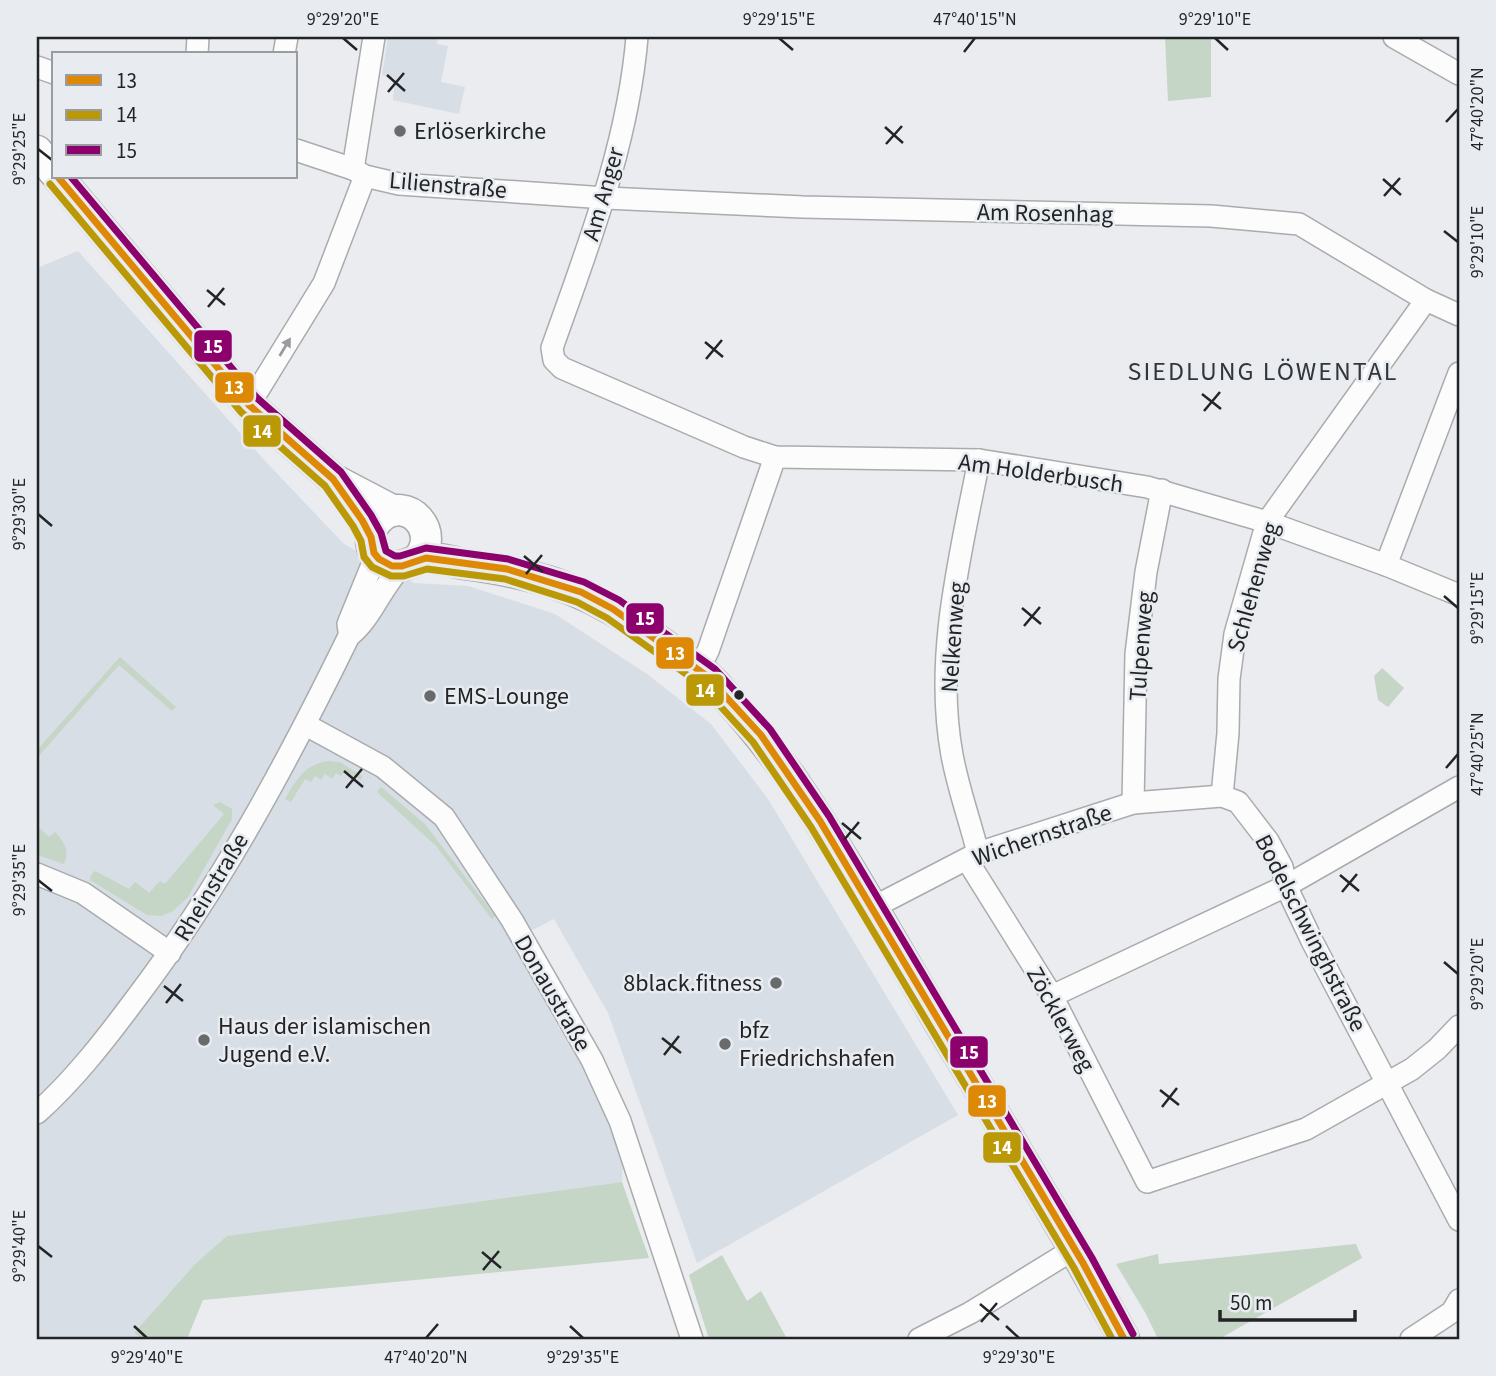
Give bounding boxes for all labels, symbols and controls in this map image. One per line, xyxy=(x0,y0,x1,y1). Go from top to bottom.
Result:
text: 9°29'20"E xyxy=(307,7,379,32)
text: 9°29'15"E xyxy=(743,7,815,32)
text: 47°40'15"N xyxy=(933,7,1017,32)
text: 9°29'10"E xyxy=(1179,7,1251,32)
legend xyxy=(52,52,298,178)
text: 13 xyxy=(116,66,137,96)
text: 47°40'20"N xyxy=(1465,67,1490,151)
text: 14 xyxy=(116,100,137,130)
text: 9°29'25"E xyxy=(7,113,32,185)
place label: Erlöserkirche xyxy=(414,114,546,149)
marker: Erlöserkirche xyxy=(392,123,408,139)
text: 15 xyxy=(116,136,137,166)
street label: Am Anger xyxy=(573,143,634,245)
street label: Lilienstraße xyxy=(388,163,508,208)
street label: Am Rosenhag xyxy=(976,195,1114,232)
text: 9°29'10"E xyxy=(1465,206,1490,278)
line badge: 15 xyxy=(193,329,233,363)
text: 15 xyxy=(203,334,223,361)
one-way arrow xyxy=(279,338,292,357)
district label: SIEDLUNG LÖWENTAL xyxy=(1128,353,1398,390)
line badge: 13 xyxy=(214,371,255,404)
text: 13 xyxy=(224,375,244,402)
line badge: 14 xyxy=(242,414,282,448)
text: 14 xyxy=(252,419,272,446)
street label: Am Holderbusch xyxy=(956,445,1126,502)
text: 9°29'30"E xyxy=(7,478,32,550)
street label: Schlehenweg xyxy=(1218,518,1289,656)
text: 9°29'15"E xyxy=(1465,572,1490,644)
street label: Nelkenweg xyxy=(932,580,975,694)
street label: Tulpenweg xyxy=(1120,590,1163,702)
line badge: 15 xyxy=(625,602,665,635)
text: 15 xyxy=(635,606,655,633)
line badge: 13 xyxy=(655,636,695,670)
text: 13 xyxy=(665,641,685,668)
line badge: 14 xyxy=(685,673,725,707)
text: 14 xyxy=(695,678,715,705)
place label: EMS-Lounge xyxy=(444,679,569,714)
marker: EMS-Lounge xyxy=(422,688,438,704)
unlabelled marker xyxy=(732,688,746,702)
text: 47°40'25"N xyxy=(1465,712,1490,796)
street label: Wichernstraße xyxy=(968,795,1117,876)
street label: Rheinstraße xyxy=(165,826,258,948)
street label: Bodelschwinghstraße xyxy=(1246,829,1375,1038)
text: 9°29'35"E xyxy=(7,844,32,916)
street label: Donaustraße xyxy=(505,928,600,1058)
text: 9°29'20"E xyxy=(1465,938,1490,1010)
street label: Zöcklerweg xyxy=(1017,960,1104,1078)
place label: 8black.fitness xyxy=(623,966,762,1001)
marker: 8black.fitness xyxy=(768,975,784,991)
place label: Haus der islamischen Jugend e.V. xyxy=(218,1009,431,1072)
place label: bfz Friedrichshafen xyxy=(739,1013,895,1076)
marker: Haus der islamischen Jugend e.V. xyxy=(196,1032,212,1048)
line badge: 15 xyxy=(949,1035,989,1069)
marker: bfz Friedrichshafen xyxy=(717,1036,733,1052)
text: 15 xyxy=(959,1040,979,1067)
line badge: 13 xyxy=(967,1084,1007,1118)
text: 13 xyxy=(977,1089,997,1116)
line badge: 14 xyxy=(982,1131,1022,1164)
text: 14 xyxy=(992,1135,1012,1162)
text: 9°29'40"E xyxy=(7,1210,32,1282)
scale bar xyxy=(1220,1278,1354,1322)
text: 50 m xyxy=(1230,1288,1272,1318)
text: 9°29'40"E xyxy=(111,1345,183,1370)
text: 47°40'20"N xyxy=(384,1345,468,1370)
text: 9°29'35"E xyxy=(547,1345,619,1370)
text: 9°29'30"E xyxy=(983,1345,1055,1370)

